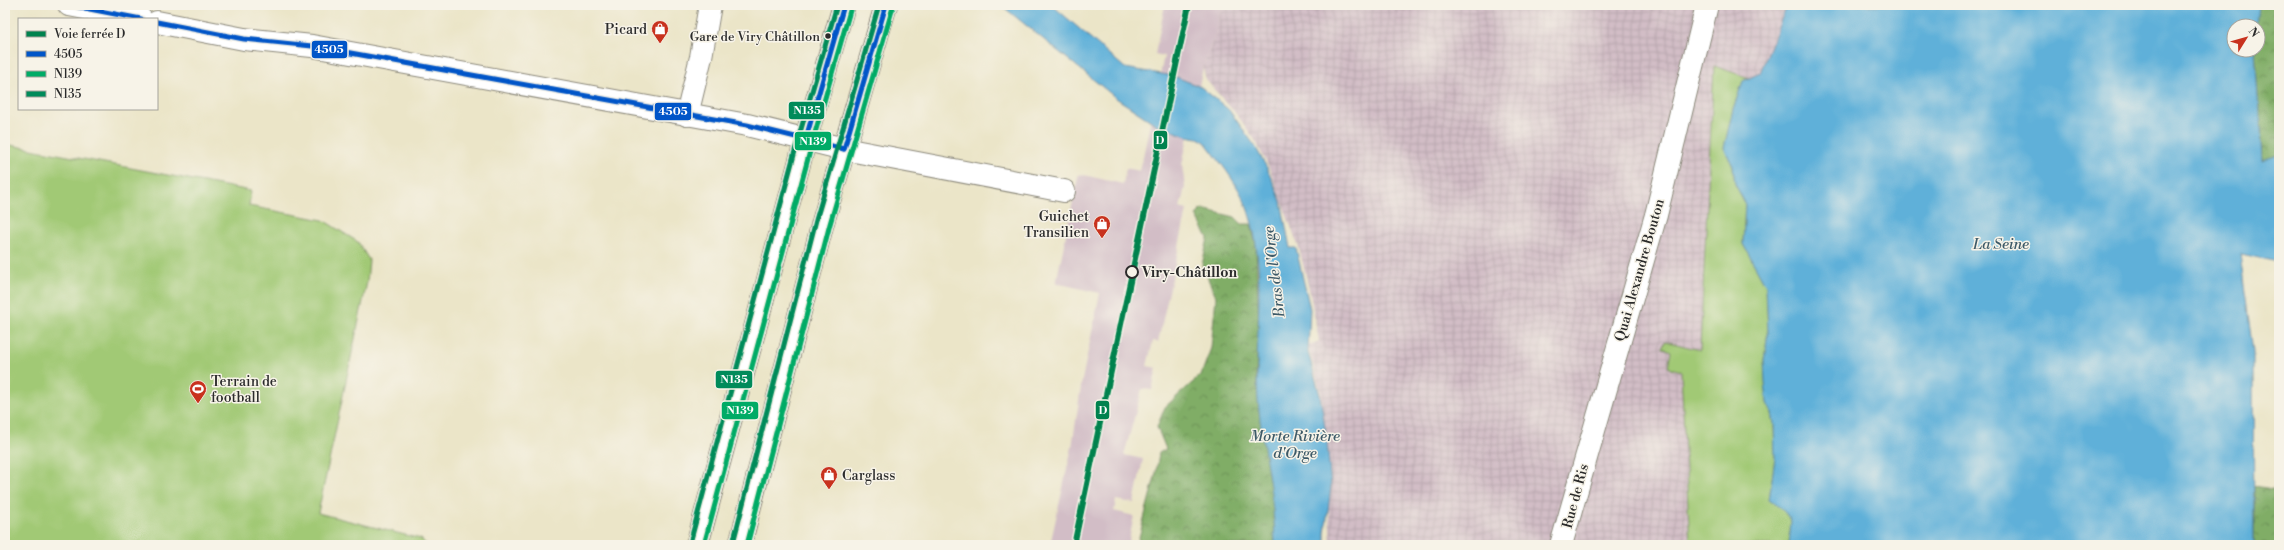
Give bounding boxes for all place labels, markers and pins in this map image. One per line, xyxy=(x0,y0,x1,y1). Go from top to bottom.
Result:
shop icon: Picard xyxy=(650,19,670,44)
place label: Picard xyxy=(605,21,647,39)
place label: Gare de Viry Châtillon xyxy=(690,29,820,45)
marker: Gare de Viry Châtillon xyxy=(823,31,833,41)
place label: Guichet Transilien xyxy=(1023,208,1090,242)
shop icon: Guichet Transilien xyxy=(1092,214,1112,239)
place label: Viry-Châtillon xyxy=(1141,264,1237,282)
marker: Viry-Châtillon xyxy=(1125,265,1139,279)
place label: Terrain de football xyxy=(211,373,277,407)
sports icon: Terrain de football xyxy=(188,379,208,404)
shop icon: Carglass xyxy=(819,465,839,490)
place label: Carglass xyxy=(842,467,895,485)

